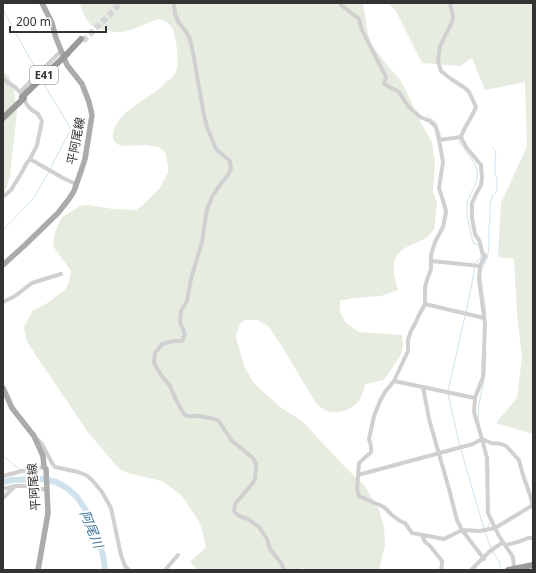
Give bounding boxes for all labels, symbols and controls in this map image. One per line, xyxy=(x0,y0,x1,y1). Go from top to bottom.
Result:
scale bar xyxy=(10,8,106,34)
text: 200 m xyxy=(16,13,51,30)
road number: E41 xyxy=(30,66,58,84)
street label: 平阿尾線 xyxy=(63,116,88,166)
street label: 平阿尾線 xyxy=(23,462,44,512)
water label: 阿尾川 xyxy=(76,508,108,552)

